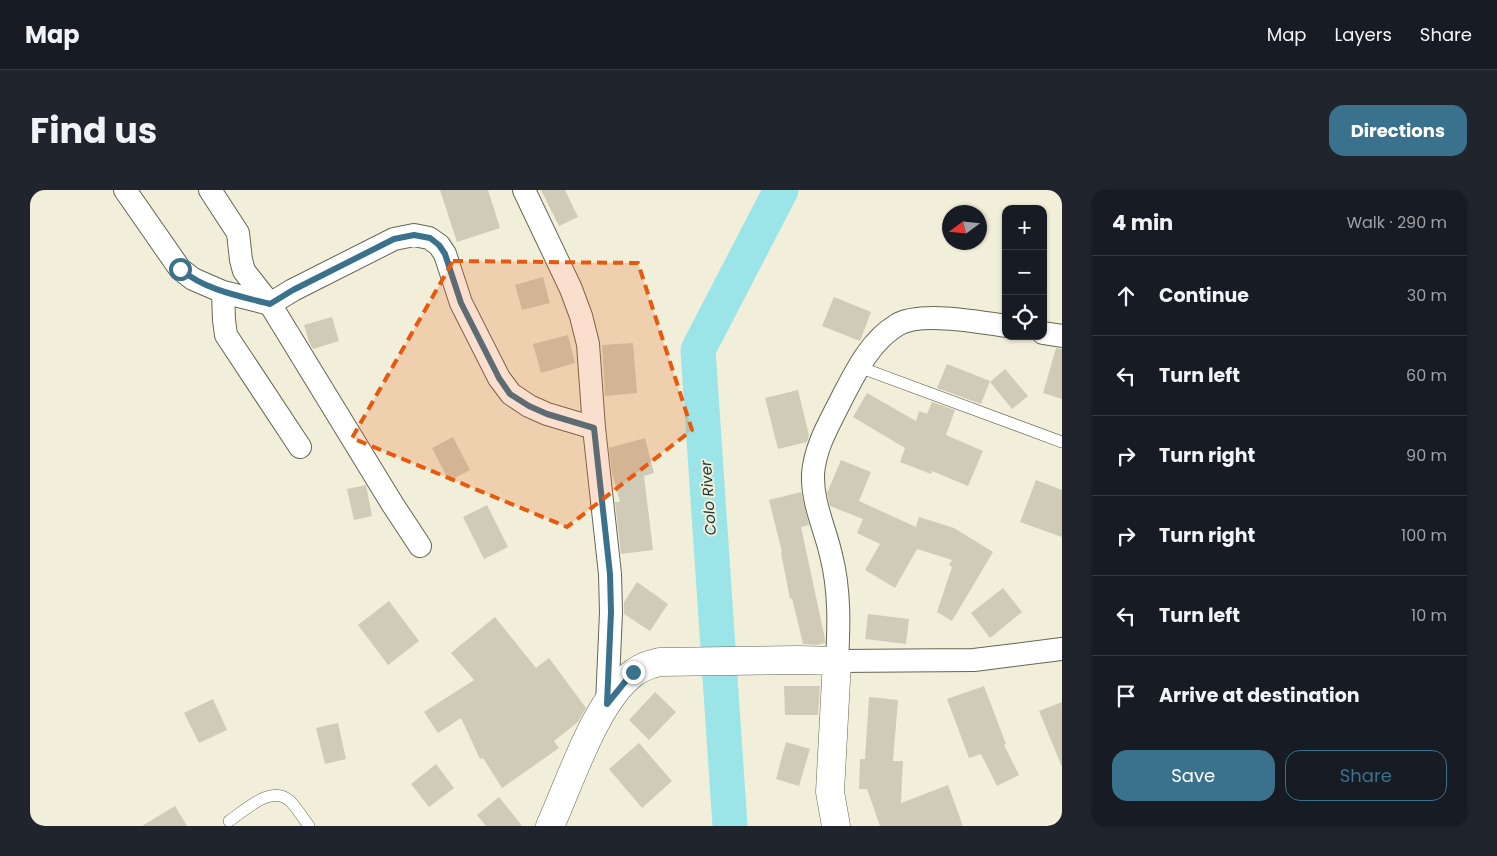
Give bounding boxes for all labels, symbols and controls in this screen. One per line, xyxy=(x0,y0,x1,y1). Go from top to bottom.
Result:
text: Map xyxy=(25,18,80,51)
text: Map xyxy=(1267,22,1307,47)
text: Layers xyxy=(1335,22,1392,47)
text: Share xyxy=(1420,22,1472,47)
button: Directions xyxy=(1329,105,1467,156)
text: Find us xyxy=(30,106,157,155)
north arrow xyxy=(942,205,987,250)
map controls xyxy=(1002,205,1047,340)
button: + xyxy=(1002,205,1047,250)
text: 4 min xyxy=(1112,208,1173,237)
text: Walk · 290 m xyxy=(1346,211,1447,234)
button: − xyxy=(1002,250,1047,295)
route start xyxy=(169,258,192,281)
icon: ahead xyxy=(1112,282,1140,310)
text: Continue xyxy=(1159,282,1249,309)
text: 30 m xyxy=(1407,284,1447,307)
button: locate xyxy=(1002,295,1047,340)
icon: left xyxy=(1112,362,1140,390)
text: Turn left xyxy=(1159,362,1240,389)
text: 60 m xyxy=(1406,364,1447,387)
icon: right xyxy=(1112,442,1140,470)
text: Turn right xyxy=(1159,442,1255,469)
text: 90 m xyxy=(1406,444,1447,467)
water label: Colo River xyxy=(695,459,721,536)
icon: right xyxy=(1112,522,1140,550)
text: Turn right xyxy=(1159,522,1255,549)
text: 100 m xyxy=(1401,524,1447,547)
icon: left xyxy=(1112,602,1140,630)
text: Turn left xyxy=(1159,602,1240,629)
text: 10 m xyxy=(1411,604,1447,627)
route end xyxy=(622,661,645,684)
icon: arrive xyxy=(1112,682,1140,710)
text: Arrive at destination xyxy=(1159,682,1360,709)
button: Save xyxy=(1112,750,1275,801)
button: Share xyxy=(1285,750,1447,801)

